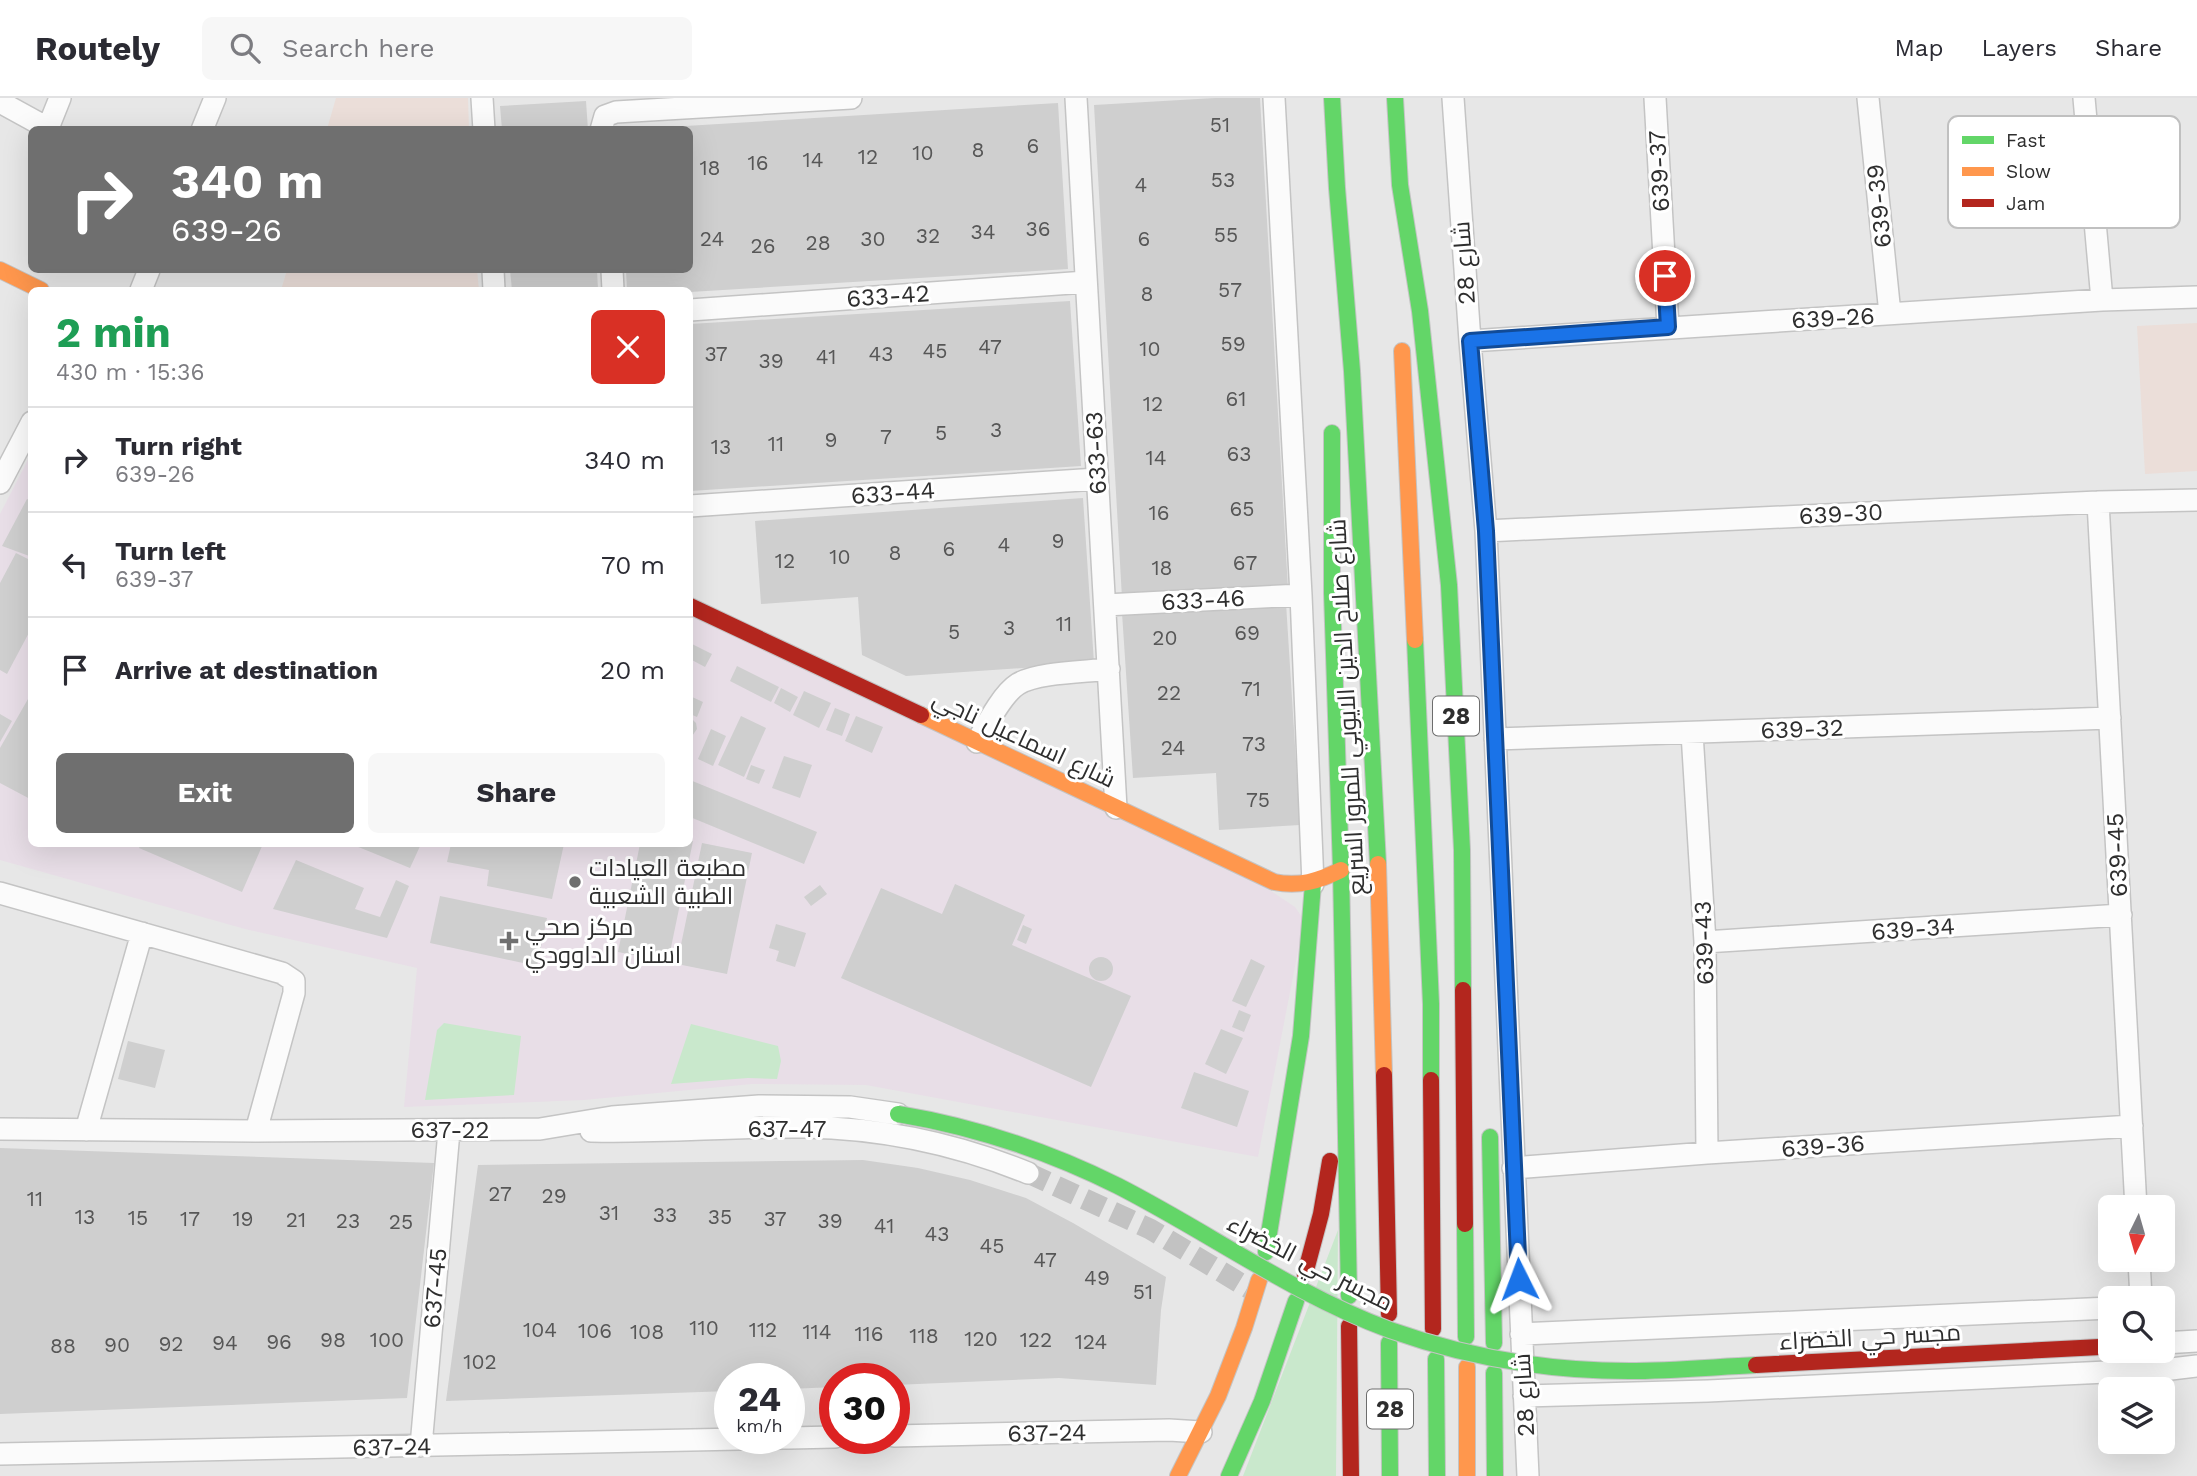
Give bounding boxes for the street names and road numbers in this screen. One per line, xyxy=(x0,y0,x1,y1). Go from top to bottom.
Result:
street label: 639-37 xyxy=(1643,129,1675,213)
street label: 639-39 xyxy=(1861,163,1897,249)
street label: شارع 28 xyxy=(1447,220,1483,306)
street label: 633-42 xyxy=(845,279,931,313)
street label: 639-26 xyxy=(1791,302,1875,334)
street label: 633-63 xyxy=(1080,411,1112,495)
street label: 633-44 xyxy=(850,476,936,510)
street label: 639-30 xyxy=(1798,498,1884,530)
street label: شارع صلاح الدين الايوبي للمرور السريع xyxy=(1323,518,1376,896)
street label: 633-46 xyxy=(1160,584,1246,616)
street label: شارع اسماعيل ناجي xyxy=(926,684,1120,798)
road number: 28 xyxy=(1433,696,1479,736)
street label: 639-32 xyxy=(1760,714,1844,744)
street label: 639-45 xyxy=(2101,812,2133,898)
street label: 639-43 xyxy=(1689,900,1719,986)
street label: 639-34 xyxy=(1870,912,1956,946)
street label: 637-47 xyxy=(747,1115,827,1143)
street label: 637-22 xyxy=(410,1116,490,1144)
street label: 639-36 xyxy=(1780,1129,1866,1163)
street label: مجسر حي الخضراء xyxy=(1220,1209,1397,1321)
street label: 637-45 xyxy=(418,1247,452,1329)
street label: مجسر حي الخضراء xyxy=(1778,1318,1962,1361)
street label: شارع 28 xyxy=(1508,1352,1542,1437)
road number: 28 xyxy=(1367,1390,1413,1428)
street label: 637-24 xyxy=(1007,1418,1087,1448)
street label: 637-24 xyxy=(352,1432,432,1462)

